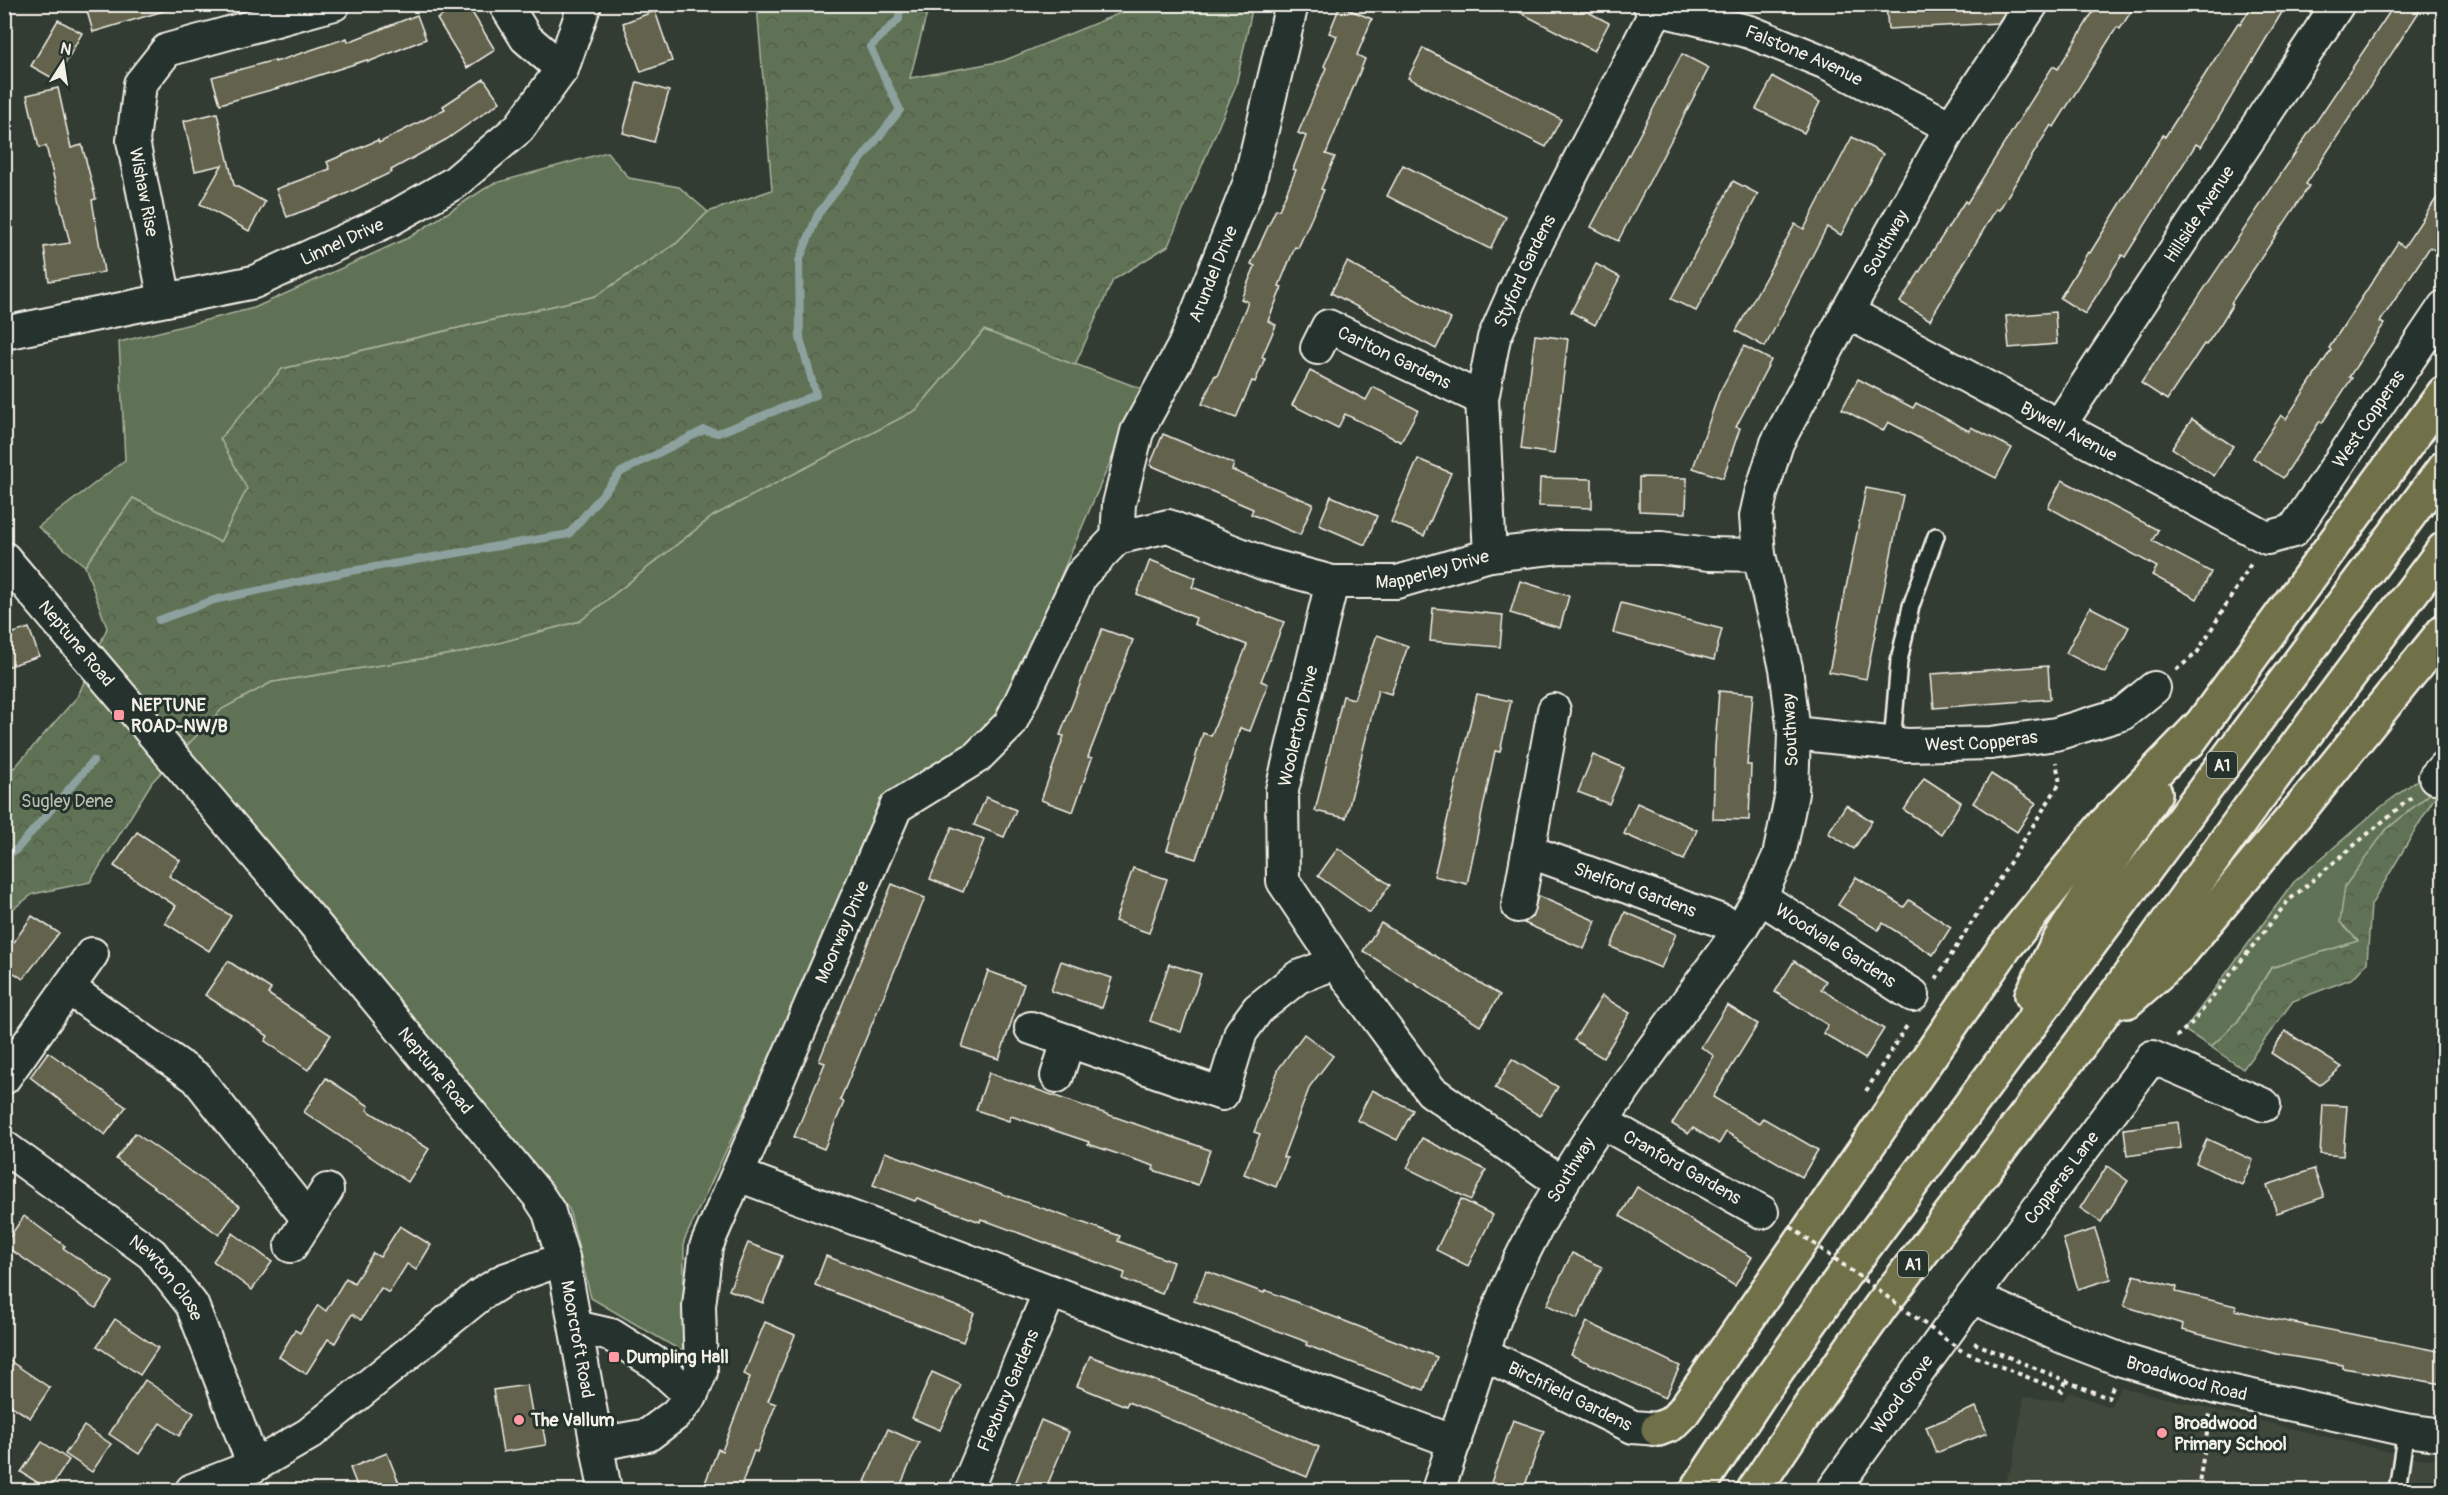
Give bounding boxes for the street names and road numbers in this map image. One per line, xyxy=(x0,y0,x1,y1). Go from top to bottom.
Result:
street label: Falstone Avenue xyxy=(1742,20,1866,91)
street label: Wishaw Rise xyxy=(124,146,163,239)
street label: Hillside Avenue xyxy=(2159,161,2240,267)
street label: Southway xyxy=(1858,206,1914,281)
street label: Styford Gardens xyxy=(1489,211,1561,331)
street label: Linnel Drive xyxy=(297,213,388,271)
street label: Arundel Drive xyxy=(1184,222,1243,326)
street label: Carlton Gardens xyxy=(1334,321,1455,395)
street label: West Copperas xyxy=(2328,366,2410,473)
street label: Bywell Avenue xyxy=(2016,396,2121,467)
street label: Mapperley Drive xyxy=(1376,545,1492,594)
street label: Neptune Road xyxy=(33,596,119,692)
street label: Woolerton Drive xyxy=(1273,663,1324,789)
street label: Southway xyxy=(1777,693,1804,767)
street label: West Copperas xyxy=(1925,726,2039,757)
road number: A1 xyxy=(2207,752,2237,778)
street label: Shelford Gardens xyxy=(1571,858,1699,923)
street label: Moorway Drive xyxy=(810,877,875,987)
street label: Woodvale Gardens xyxy=(1771,899,1900,993)
street label: Neptune Road xyxy=(392,1023,478,1119)
street label: Cranford Gardens xyxy=(1619,1125,1745,1210)
street label: Copperas Lane xyxy=(2019,1127,2104,1229)
street label: Southway xyxy=(1542,1132,1600,1207)
street label: Newton Close xyxy=(124,1230,208,1324)
road number: A1 xyxy=(1898,1251,1928,1277)
street label: Moorcroft Road xyxy=(555,1278,599,1400)
street label: Flexbury Gardens xyxy=(972,1326,1044,1455)
street label: Wood Grove xyxy=(1866,1350,1939,1439)
street label: Broadwood Road xyxy=(2123,1351,2249,1407)
street label: Birchfield Gardens xyxy=(1504,1356,1636,1437)

